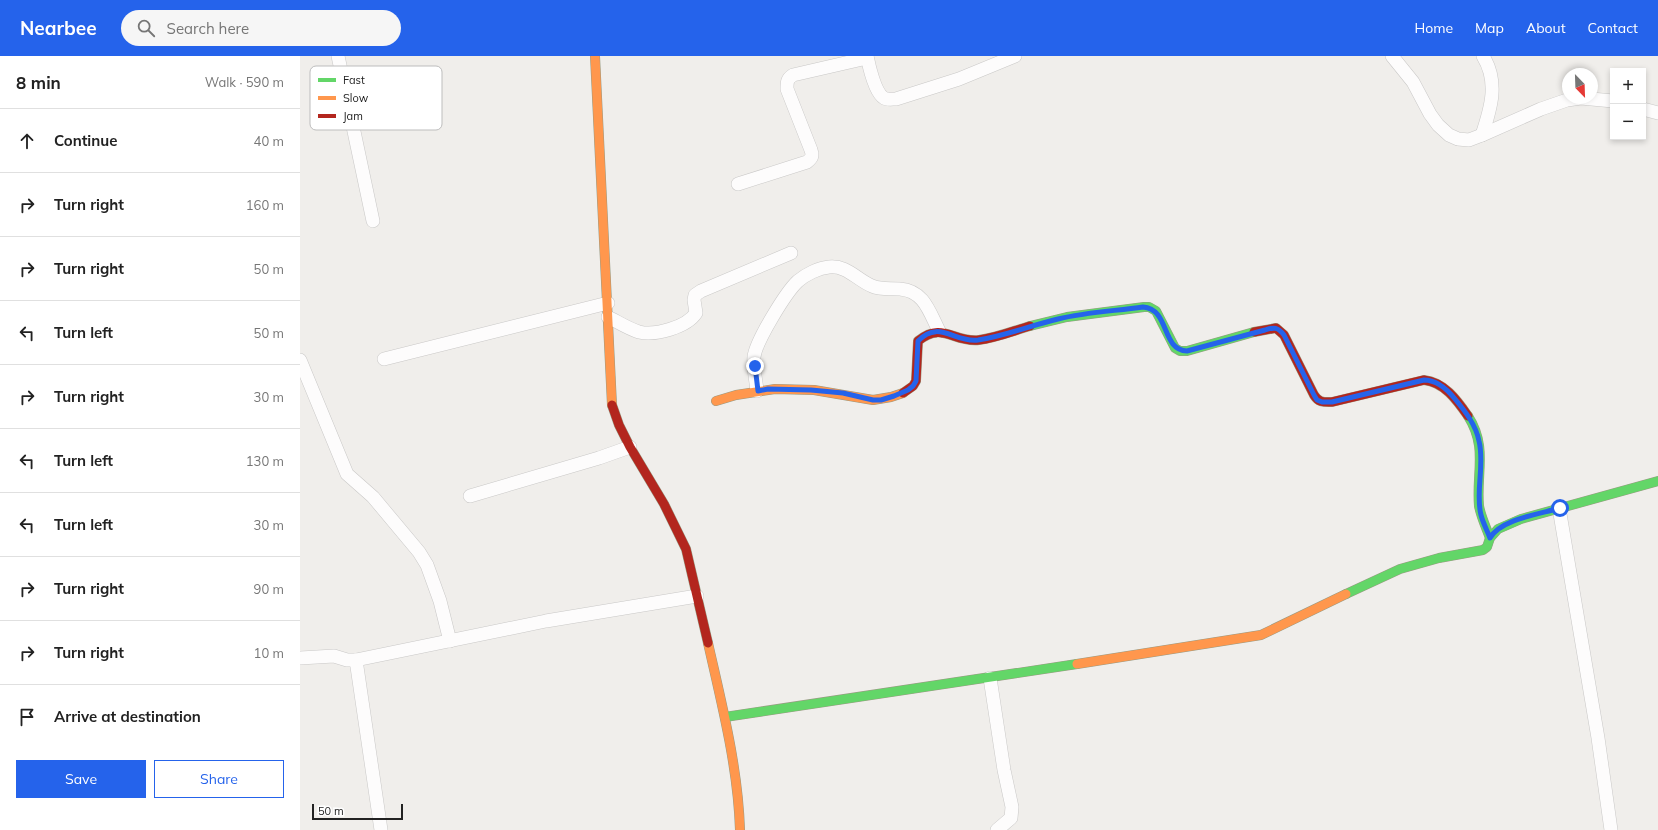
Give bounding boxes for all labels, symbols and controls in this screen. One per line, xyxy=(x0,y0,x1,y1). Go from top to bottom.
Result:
search box xyxy=(121,10,401,46)
text: Nearbee xyxy=(20,16,97,40)
icon: search xyxy=(135,17,157,39)
text: Search here xyxy=(167,19,249,38)
text: Home xyxy=(1414,19,1453,37)
text: Map xyxy=(1475,19,1504,37)
text: About xyxy=(1526,19,1566,37)
text: Contact xyxy=(1588,19,1638,37)
legend xyxy=(310,66,442,130)
north arrow xyxy=(1562,68,1598,104)
map controls xyxy=(1610,68,1646,140)
button: + xyxy=(1610,68,1646,104)
text: 8 min xyxy=(16,72,61,93)
text: Fast xyxy=(343,73,365,87)
text: Walk · 590 m xyxy=(205,74,284,90)
text: Slow xyxy=(343,91,369,105)
button: − xyxy=(1610,104,1646,140)
text: Jam xyxy=(343,109,363,123)
icon: ahead xyxy=(16,130,38,152)
text: Continue xyxy=(54,131,117,150)
text: 40 m xyxy=(254,133,284,149)
icon: right xyxy=(16,194,38,216)
text: Turn right xyxy=(54,195,124,214)
text: 160 m xyxy=(246,197,284,213)
icon: right xyxy=(16,258,38,280)
text: Turn right xyxy=(54,259,124,278)
text: 50 m xyxy=(254,261,284,277)
icon: left xyxy=(16,322,38,344)
text: Turn left xyxy=(54,323,113,342)
text: 50 m xyxy=(254,325,284,341)
route end xyxy=(746,357,764,375)
icon: right xyxy=(16,386,38,408)
text: Turn right xyxy=(54,387,124,406)
text: 30 m xyxy=(254,389,284,405)
icon: left xyxy=(16,450,38,472)
text: Turn left xyxy=(54,451,113,470)
text: 130 m xyxy=(246,453,284,469)
route start xyxy=(1551,499,1569,517)
icon: left xyxy=(16,514,38,536)
text: Turn left xyxy=(54,515,113,534)
text: 30 m xyxy=(254,517,284,533)
icon: right xyxy=(16,578,38,600)
text: Turn right xyxy=(54,579,124,598)
text: 90 m xyxy=(254,581,284,597)
icon: right xyxy=(16,642,38,664)
text: Turn right xyxy=(54,643,124,662)
text: 10 m xyxy=(254,645,284,661)
icon: arrive xyxy=(16,706,38,728)
text: Arrive at destination xyxy=(54,707,201,726)
button: Save xyxy=(16,760,146,798)
button: Share xyxy=(154,760,284,798)
scale bar xyxy=(312,802,403,821)
text: 50 m xyxy=(318,804,344,818)

